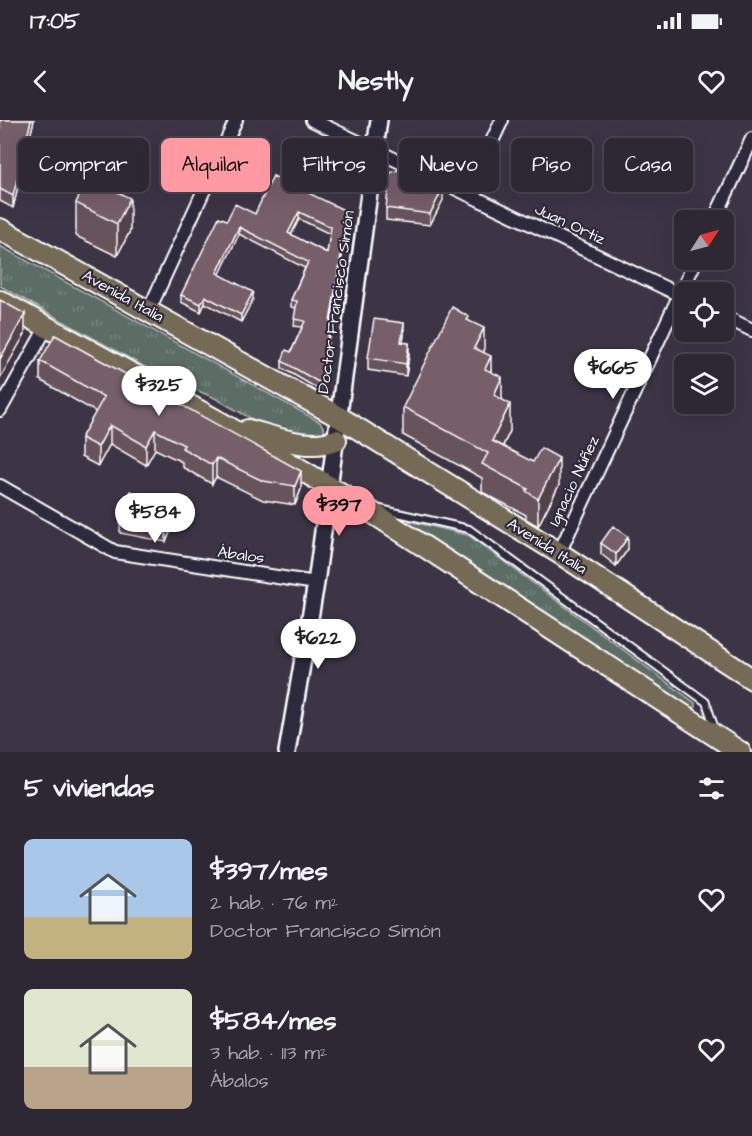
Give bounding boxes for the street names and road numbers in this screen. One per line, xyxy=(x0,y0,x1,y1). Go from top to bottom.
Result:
street label: Juan Ortiz xyxy=(531,198,609,250)
street label: Doctor Francisco Simón xyxy=(312,209,360,395)
street label: Avenida Italia xyxy=(78,264,168,328)
street label: Ignacio Núñez xyxy=(543,432,606,530)
street label: Avenida Italia xyxy=(503,513,591,579)
street label: Ábalos xyxy=(216,541,266,569)

